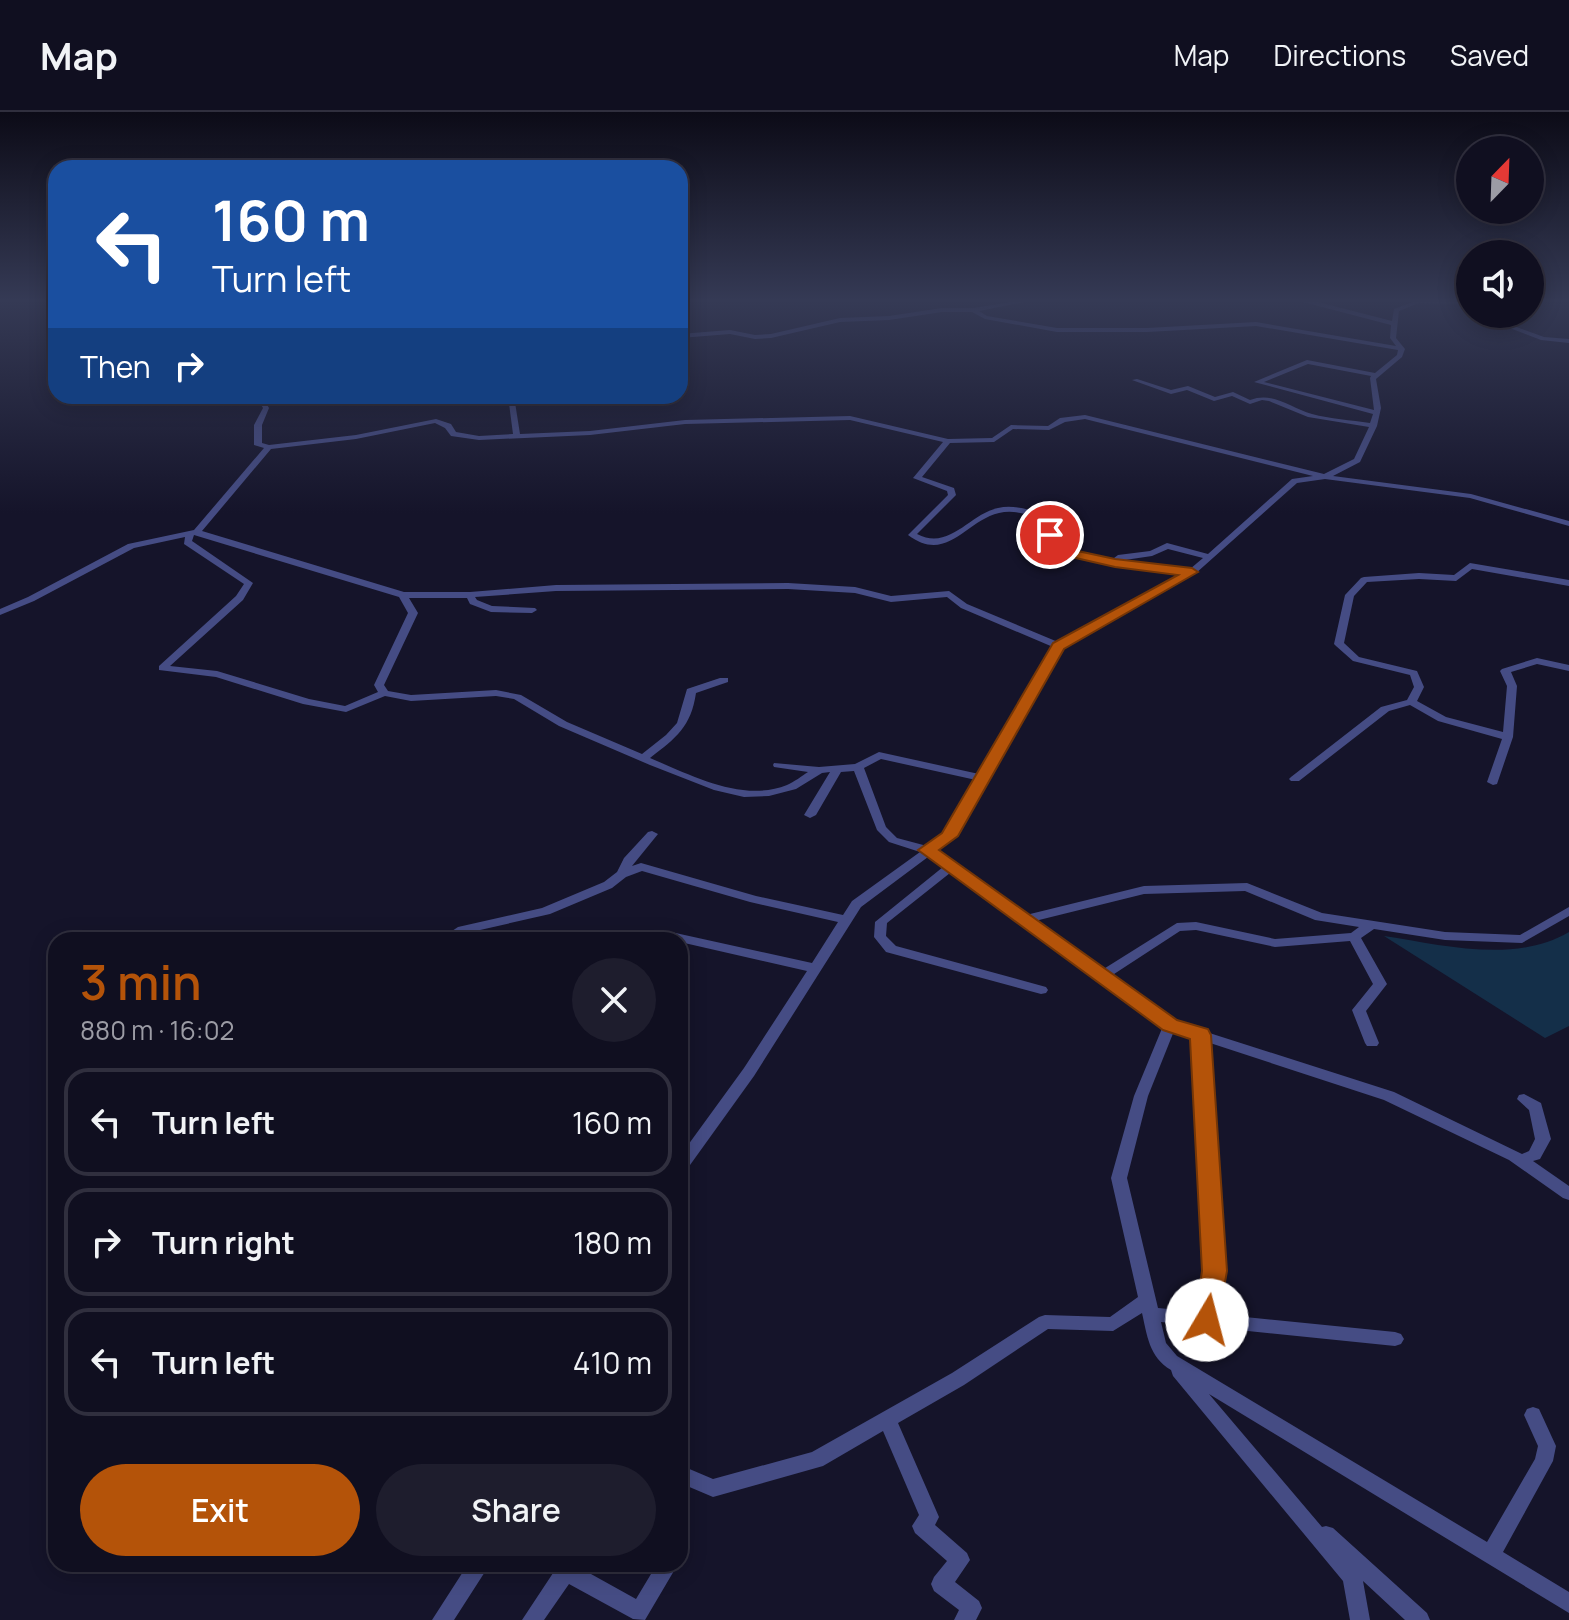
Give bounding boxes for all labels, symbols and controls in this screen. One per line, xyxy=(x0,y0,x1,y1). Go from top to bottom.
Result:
text: Map xyxy=(40,29,118,81)
text: Map xyxy=(1174,36,1229,74)
text: Directions xyxy=(1273,36,1406,74)
text: Saved xyxy=(1450,36,1529,74)
north arrow xyxy=(1456,136,1544,224)
map controls xyxy=(1456,136,1544,328)
text: 160 m xyxy=(212,181,370,258)
icon: left xyxy=(80,192,184,296)
button: sound xyxy=(1456,240,1544,328)
text: Turn left xyxy=(212,254,351,303)
icon: right xyxy=(167,344,211,388)
text: Then xyxy=(80,346,151,387)
pin xyxy=(1016,501,1084,569)
icon: arrive xyxy=(1028,513,1072,557)
text: 3 min xyxy=(80,949,202,1014)
button: close xyxy=(572,958,656,1042)
text: 880 m · 16:02 xyxy=(80,1012,234,1048)
icon: left xyxy=(84,1100,128,1144)
text: Turn left xyxy=(152,1102,275,1143)
text: 160 m xyxy=(572,1102,652,1143)
icon: right xyxy=(84,1220,128,1264)
text: Turn right xyxy=(152,1222,295,1263)
text: 180 m xyxy=(573,1222,652,1263)
position arrow xyxy=(1165,1278,1249,1362)
icon: left xyxy=(84,1340,128,1384)
text: Turn left xyxy=(152,1342,275,1383)
text: 410 m xyxy=(573,1342,652,1383)
button: Exit xyxy=(80,1464,360,1556)
button: Share xyxy=(376,1464,656,1556)

